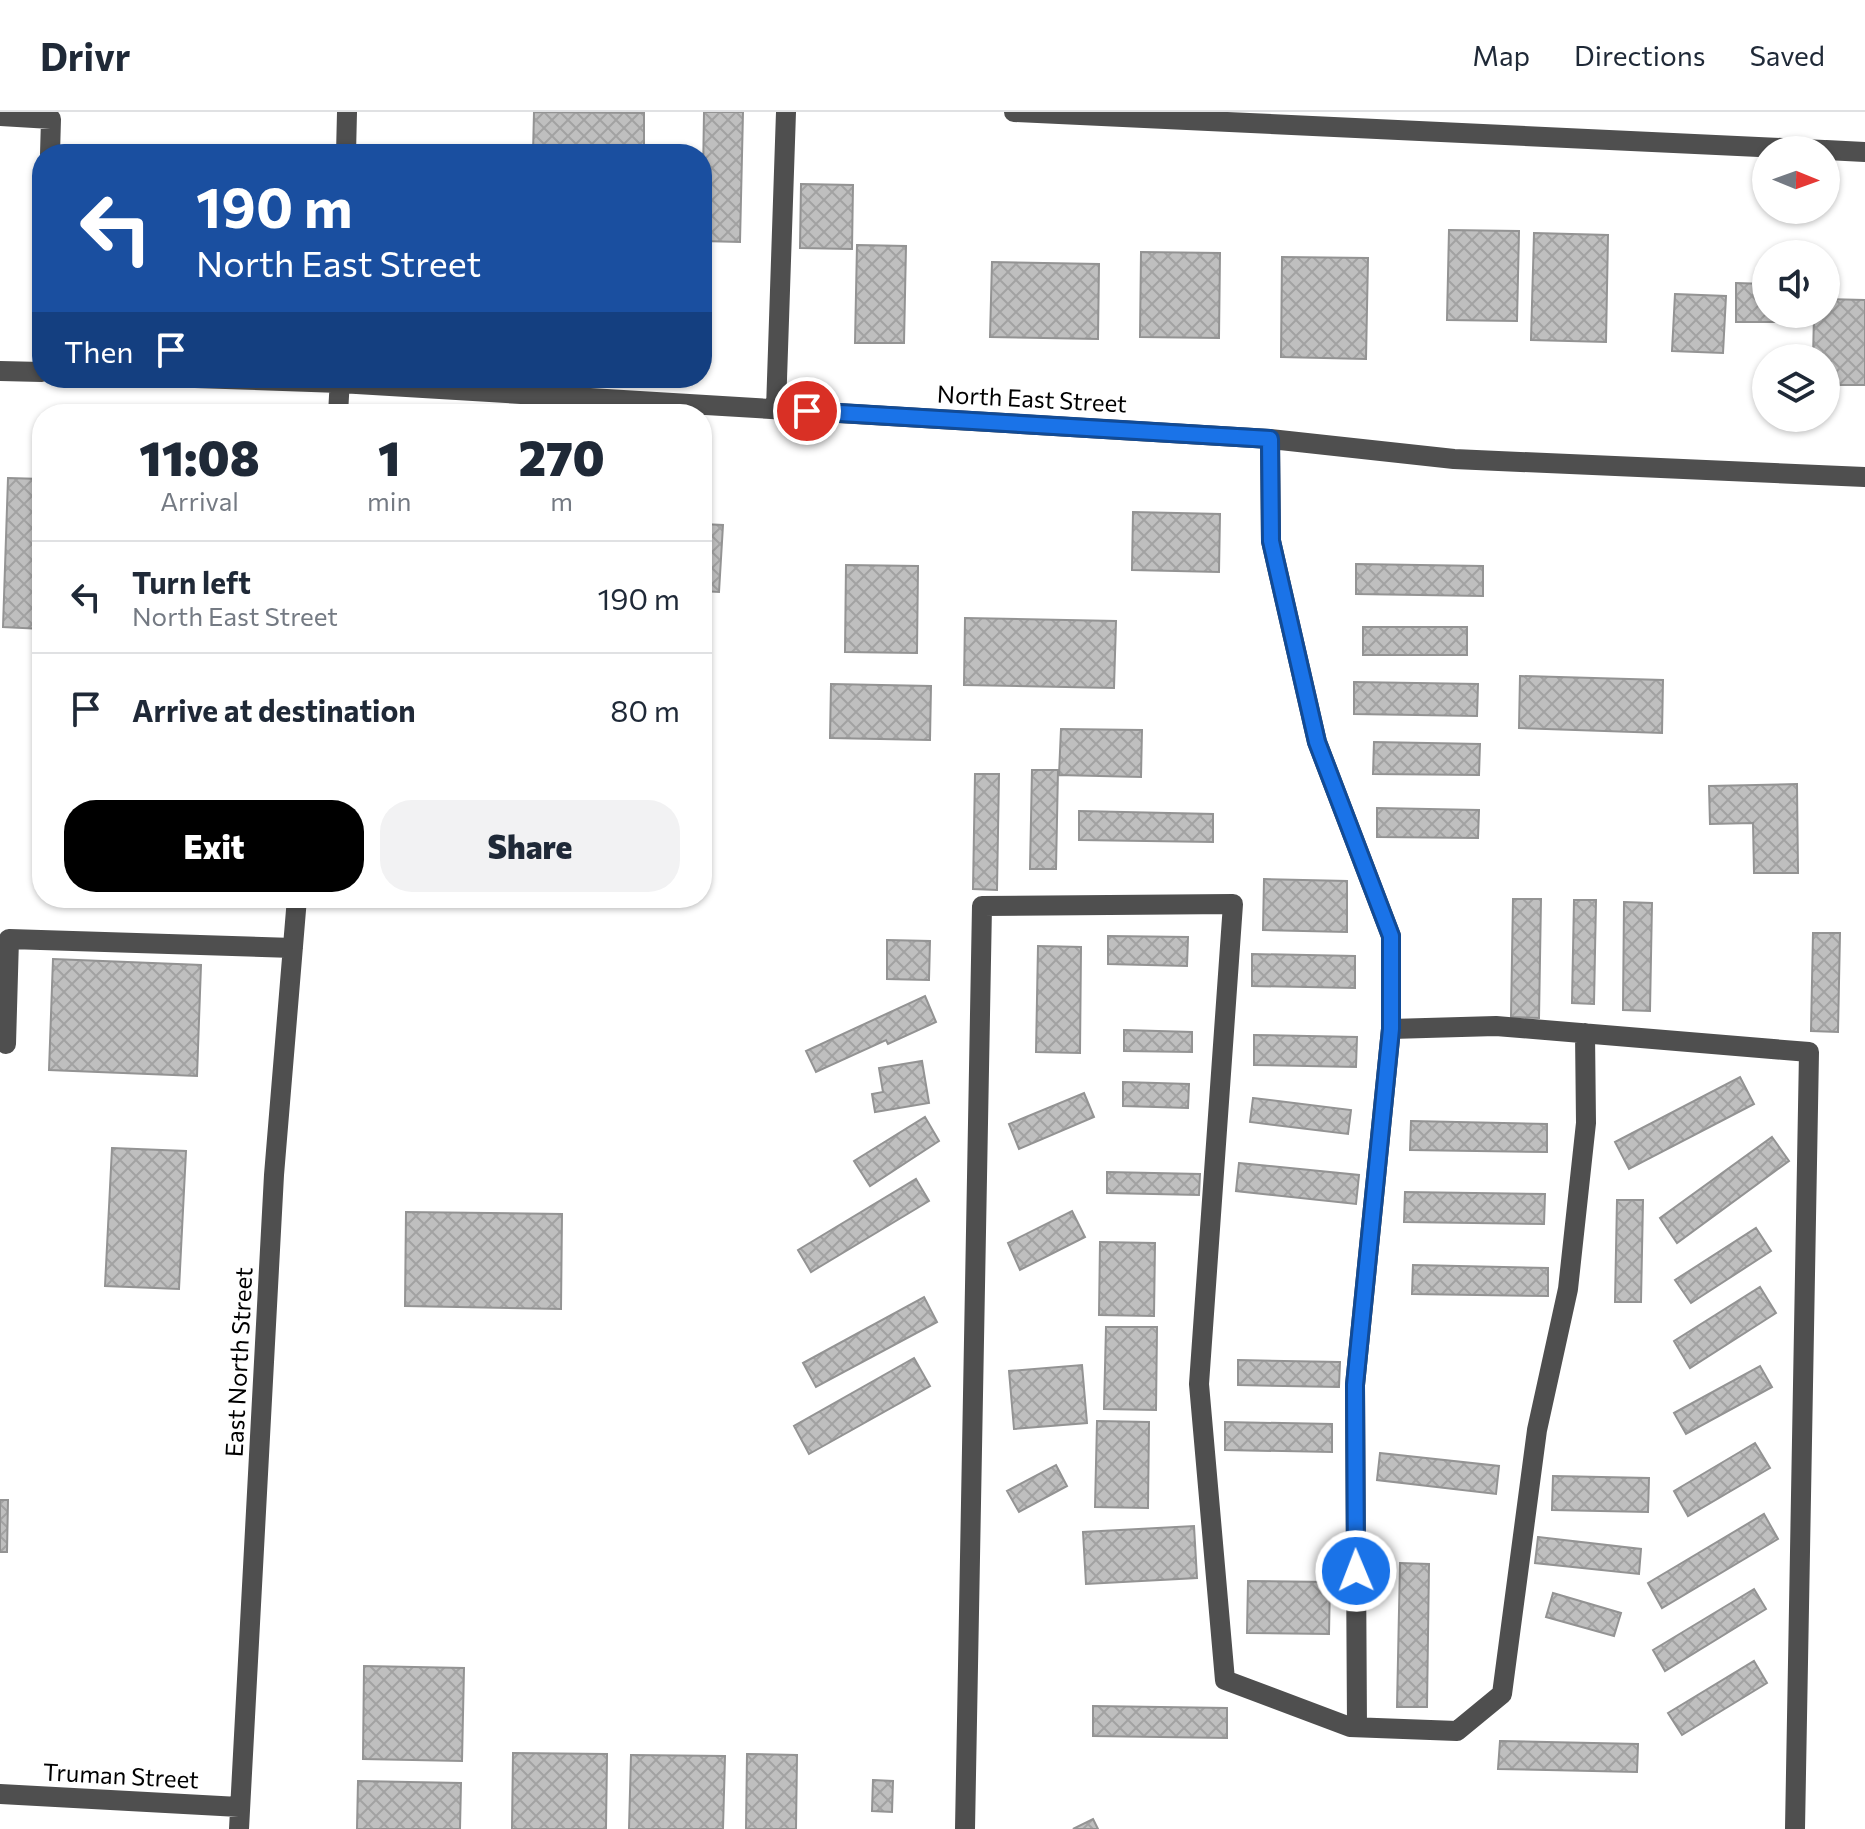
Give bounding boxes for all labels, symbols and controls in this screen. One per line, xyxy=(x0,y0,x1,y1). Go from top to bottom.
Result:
text: Drivr xyxy=(40,32,130,79)
text: Map xyxy=(1472,38,1530,72)
text: Directions xyxy=(1574,38,1705,72)
text: Saved xyxy=(1749,38,1825,72)
north arrow xyxy=(1752,136,1840,224)
map controls xyxy=(1752,136,1840,432)
text: 190 m xyxy=(196,171,353,240)
icon: left xyxy=(64,176,168,280)
text: North East Street xyxy=(196,240,481,284)
button: sound xyxy=(1752,240,1840,328)
icon: arrive xyxy=(149,328,193,372)
text: Then xyxy=(64,332,133,369)
button: layers xyxy=(1752,344,1840,432)
pin xyxy=(773,377,841,445)
street label: North East Street xyxy=(936,379,1128,417)
icon: arrive xyxy=(785,389,829,433)
text: 11:08 xyxy=(139,427,260,486)
text: 1 xyxy=(378,427,400,486)
text: 270 xyxy=(519,427,605,486)
text: Arrival xyxy=(160,485,239,516)
text: min xyxy=(367,485,411,516)
text: m xyxy=(550,485,573,516)
text: Turn left xyxy=(132,563,251,600)
icon: left xyxy=(64,575,108,619)
text: 190 m xyxy=(597,579,680,616)
text: North East Street xyxy=(132,600,338,631)
icon: arrive xyxy=(64,687,108,731)
text: Arrive at destination xyxy=(132,691,416,728)
text: 80 m xyxy=(610,691,680,728)
button: Exit xyxy=(64,800,364,892)
button: Share xyxy=(380,800,680,892)
street label: East North Street xyxy=(219,1266,257,1458)
position arrow xyxy=(1314,1529,1398,1613)
street label: Truman Street xyxy=(42,1756,200,1794)

